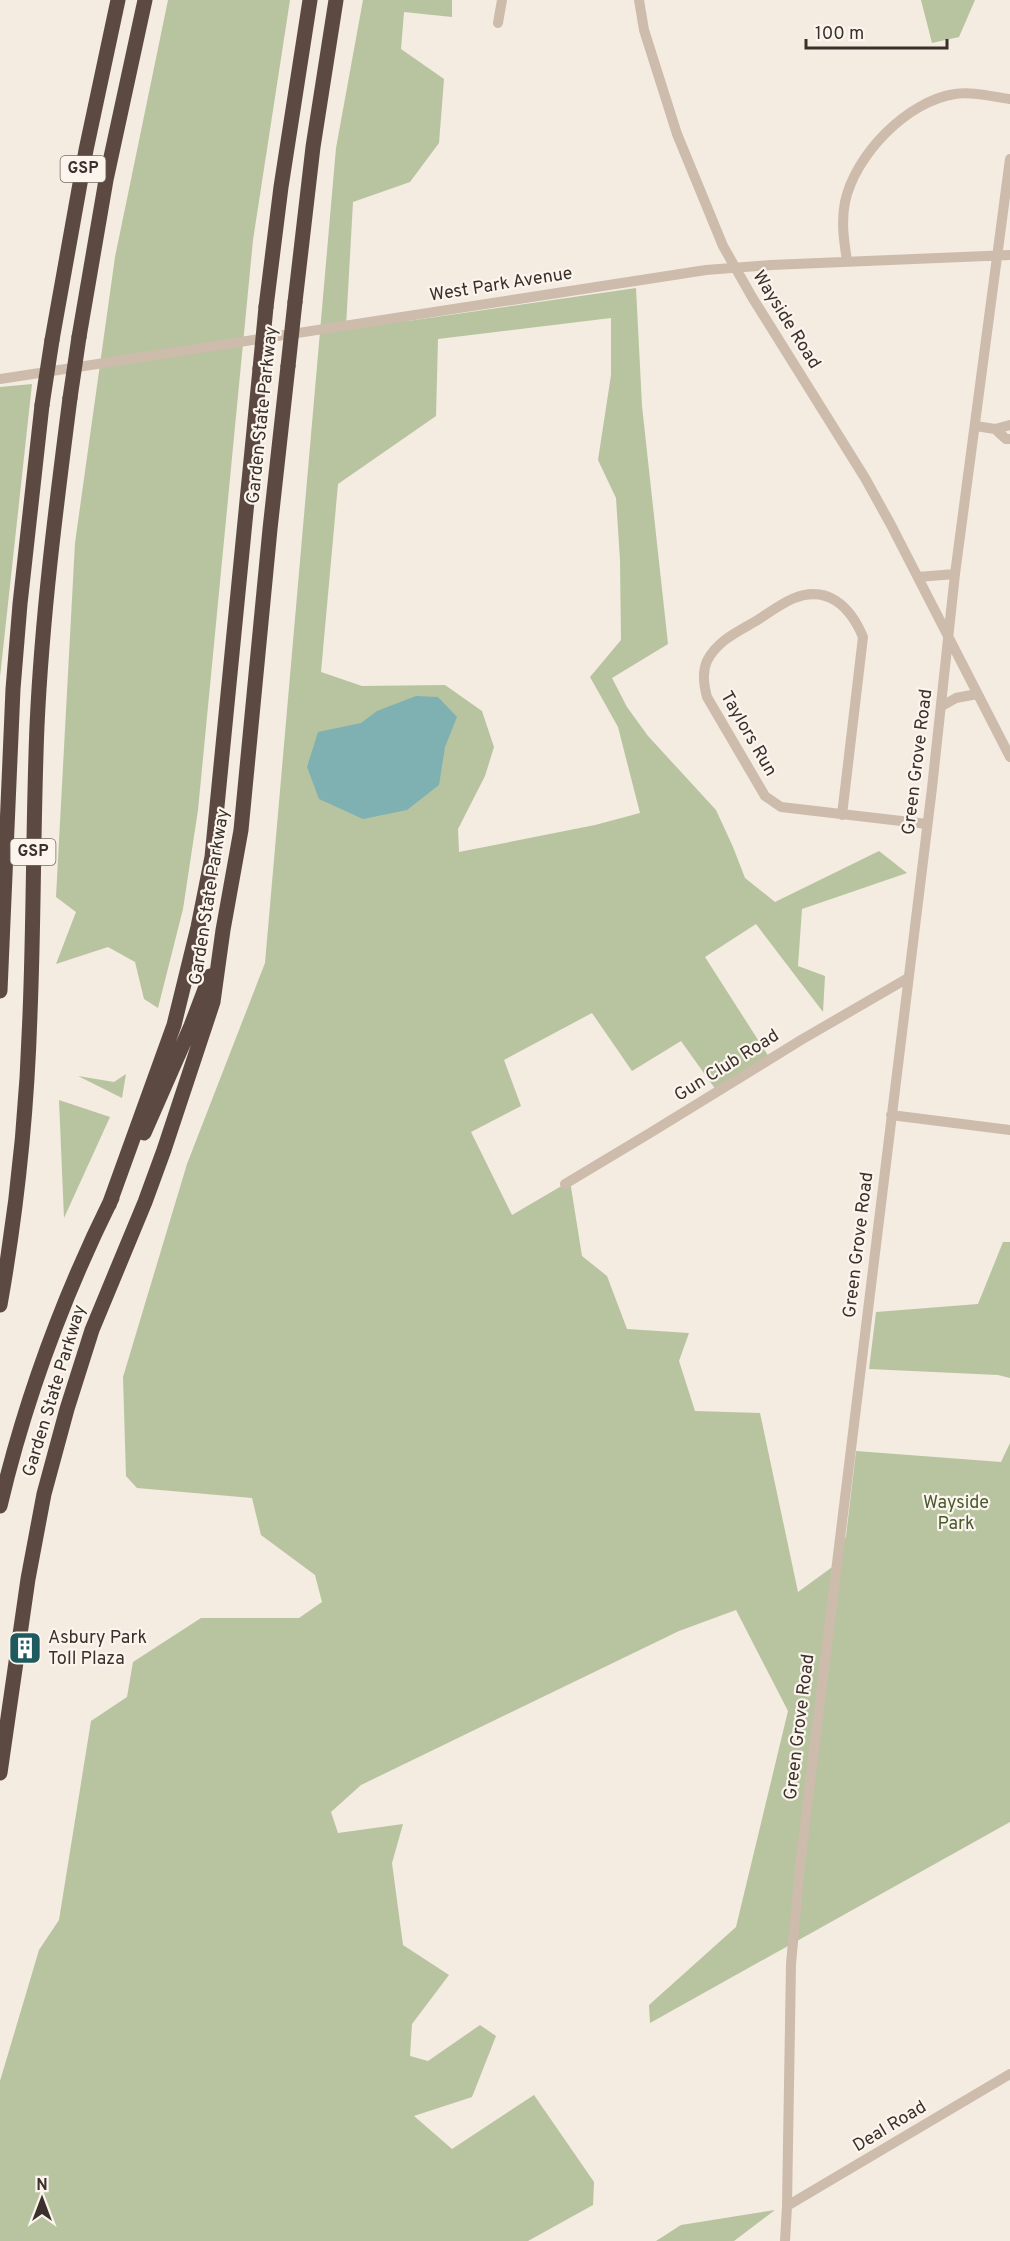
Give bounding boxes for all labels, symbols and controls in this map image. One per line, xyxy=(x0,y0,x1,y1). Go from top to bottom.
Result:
scale bar xyxy=(806,12,947,50)
text: 100 m xyxy=(815,23,864,46)
road number: GSP xyxy=(60,156,106,182)
street label: West Park Avenue xyxy=(428,262,574,308)
street label: Wayside Road xyxy=(747,266,825,374)
street label: Garden State Parkway xyxy=(242,325,284,505)
street label: Taylors Run xyxy=(714,687,782,781)
street label: Green Grove Road xyxy=(898,688,938,836)
street label: Garden State Parkway xyxy=(185,807,235,987)
road number: GSP xyxy=(10,839,56,865)
street label: Gun Club Road xyxy=(670,1025,784,1107)
street label: Green Grove Road xyxy=(839,1171,879,1319)
street label: Garden State Parkway xyxy=(18,1302,92,1480)
park label: Wayside Park xyxy=(923,1492,989,1536)
place label: Asbury Park Toll Plaza xyxy=(48,1627,147,1671)
building icon: Asbury Park Toll Plaza xyxy=(7,1630,43,1666)
street label: Green Grove Road xyxy=(780,1653,820,1801)
street label: Deal Road xyxy=(849,2096,931,2158)
north arrow xyxy=(12,2169,72,2229)
text: N xyxy=(36,2176,48,2196)

